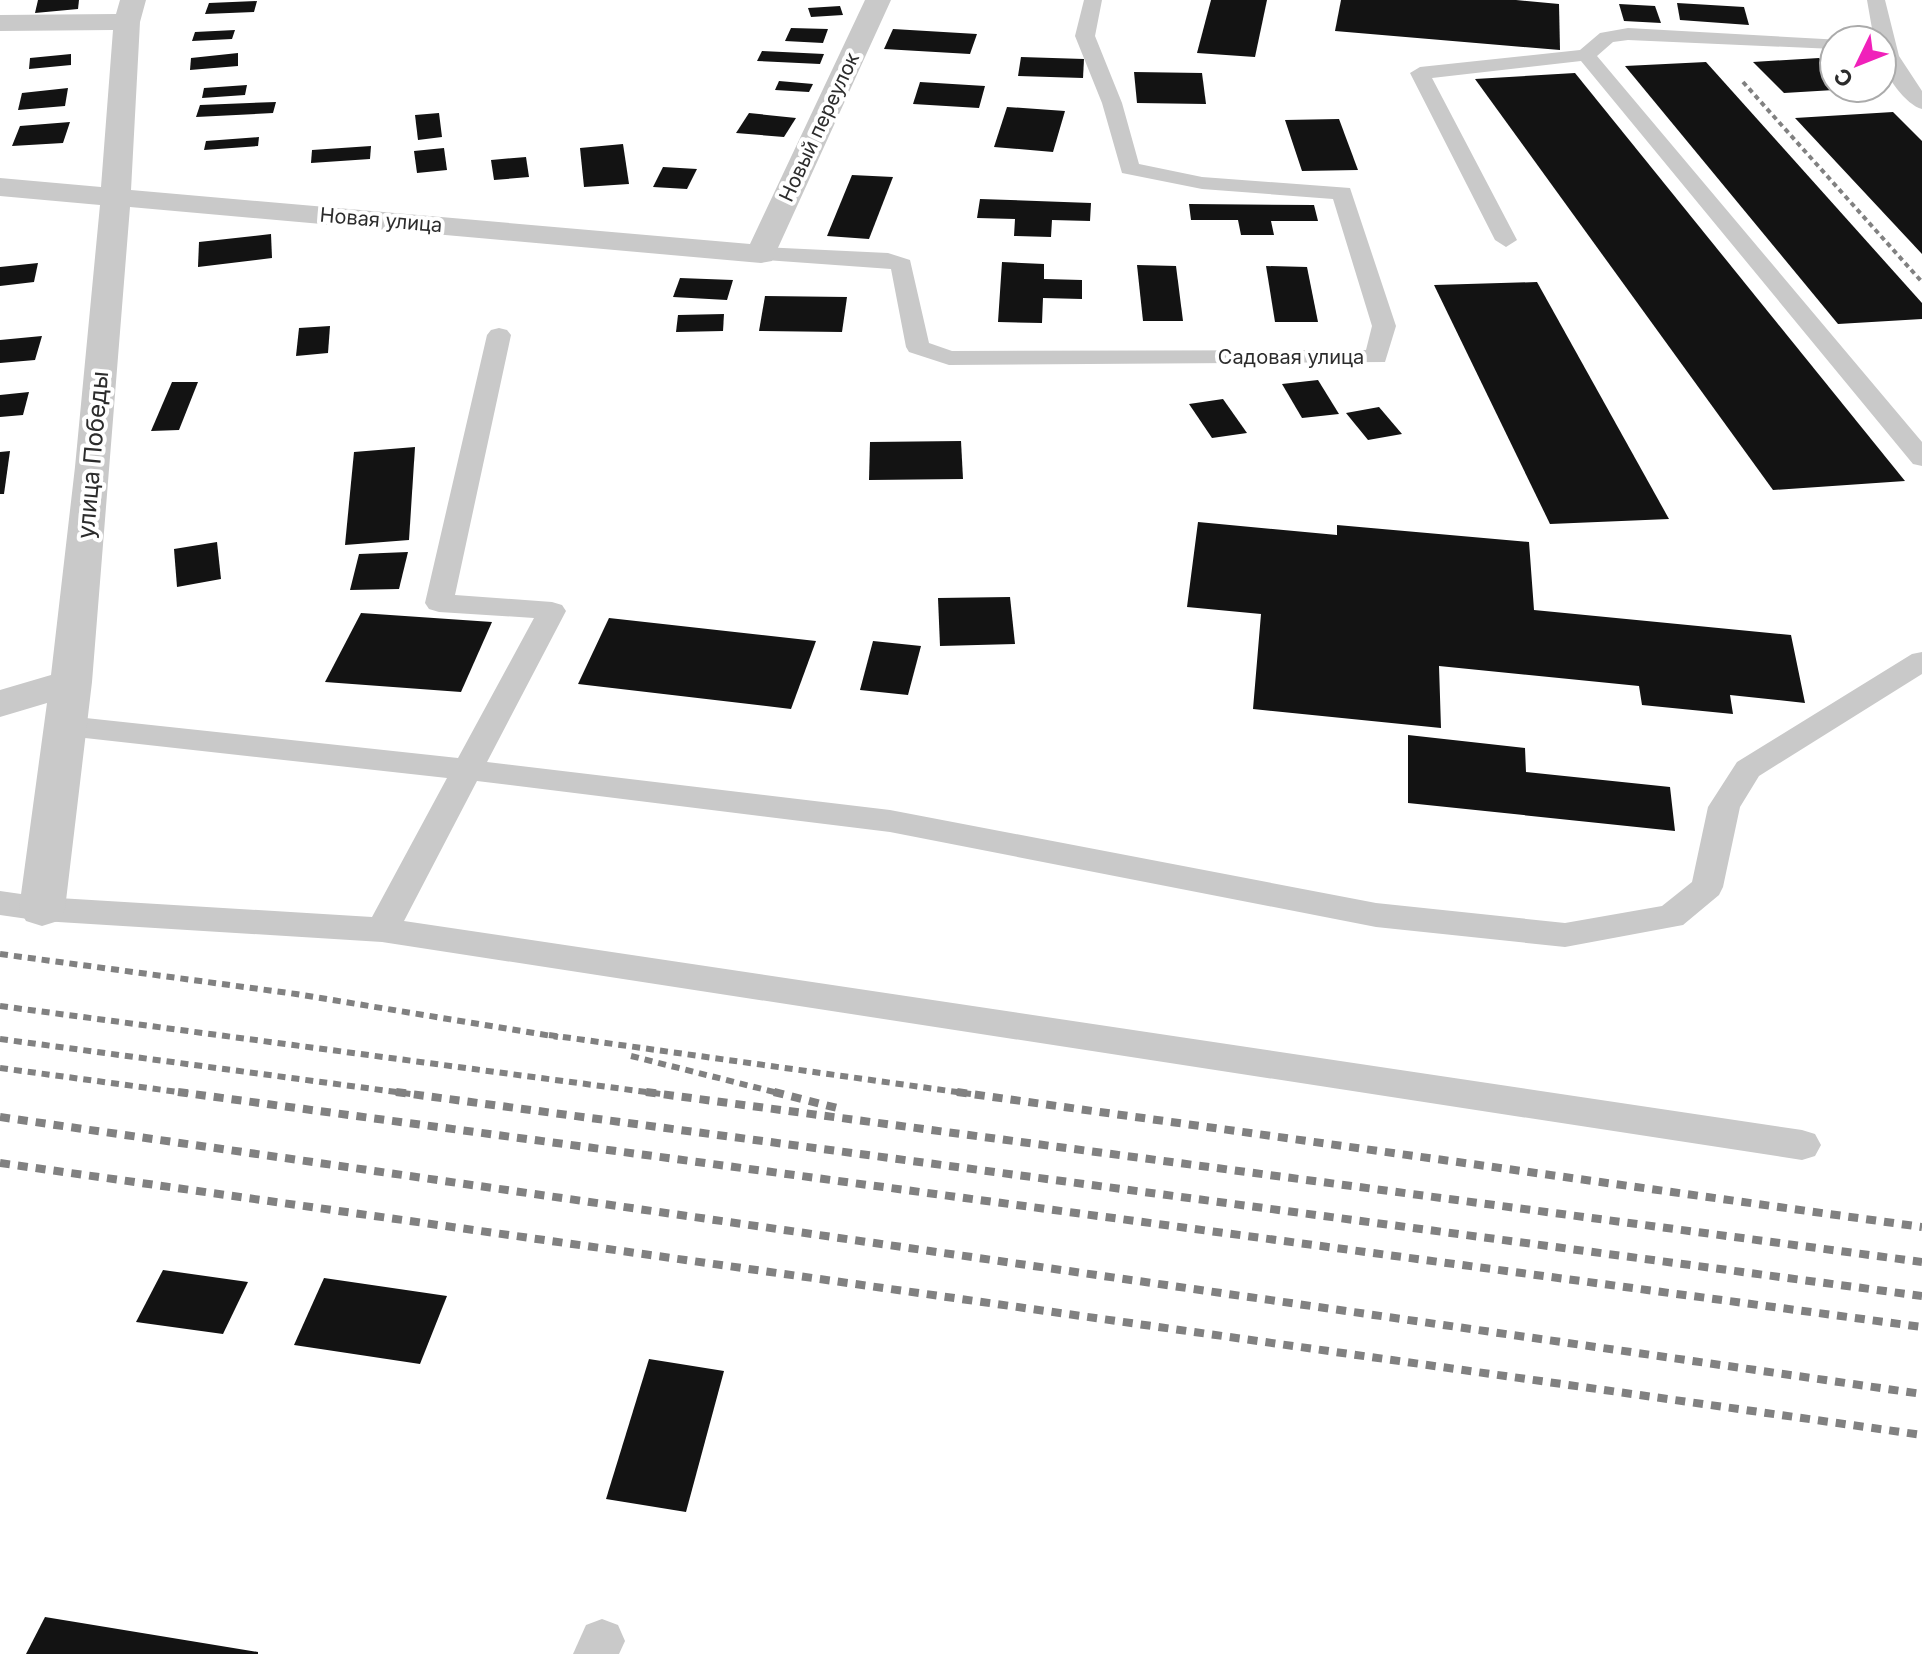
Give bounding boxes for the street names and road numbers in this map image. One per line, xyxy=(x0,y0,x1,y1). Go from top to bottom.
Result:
street label: Новый переулок xyxy=(774,48,864,205)
street label: Новая улица xyxy=(319,203,443,237)
street label: Садовая улица xyxy=(1218,345,1364,369)
street label: улица Победы xyxy=(71,370,114,540)

